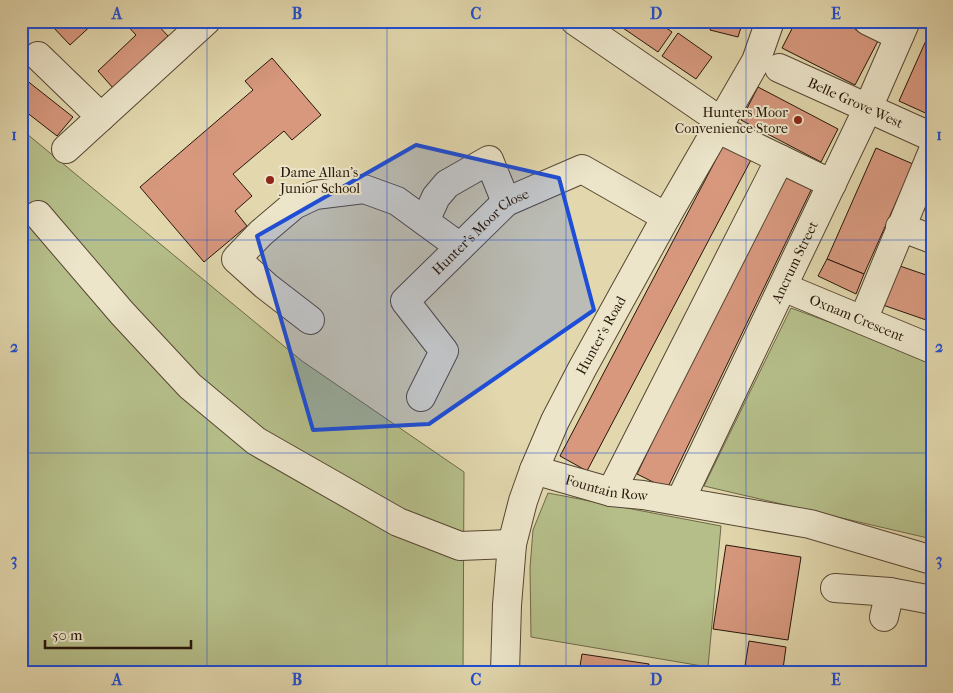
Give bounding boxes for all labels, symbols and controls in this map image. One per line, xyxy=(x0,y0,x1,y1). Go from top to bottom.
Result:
text: A xyxy=(111,4,123,23)
text: B xyxy=(292,4,302,23)
text: C xyxy=(471,4,482,23)
text: D xyxy=(650,4,662,23)
text: E xyxy=(831,4,841,23)
street label: Belle Grove West xyxy=(805,74,906,132)
place label: Hunters Moor Convenience Store xyxy=(675,104,788,137)
marker: Hunters Moor Convenience Store xyxy=(792,114,804,126)
text: 1 xyxy=(11,125,17,144)
text: 1 xyxy=(936,125,942,144)
place label: Dame Allan's Junior School xyxy=(279,164,360,197)
marker: Dame Allan's Junior School xyxy=(264,174,276,186)
street label: Hunter's Moor Close xyxy=(429,185,531,279)
street label: Ancrum Street xyxy=(768,218,822,307)
street label: Oxnam Crescent xyxy=(807,291,907,345)
street label: Hunter's Road xyxy=(573,293,630,378)
text: 2 xyxy=(10,337,18,356)
text: 2 xyxy=(935,337,943,356)
street label: Fountain Row xyxy=(563,471,649,504)
text: 3 xyxy=(11,550,17,570)
text: 3 xyxy=(936,550,942,570)
scale bar xyxy=(45,618,191,650)
text: 50 m xyxy=(52,626,83,644)
text: A xyxy=(111,670,123,689)
text: B xyxy=(292,670,302,689)
text: C xyxy=(471,670,482,689)
text: D xyxy=(650,670,662,689)
text: E xyxy=(831,670,841,689)

